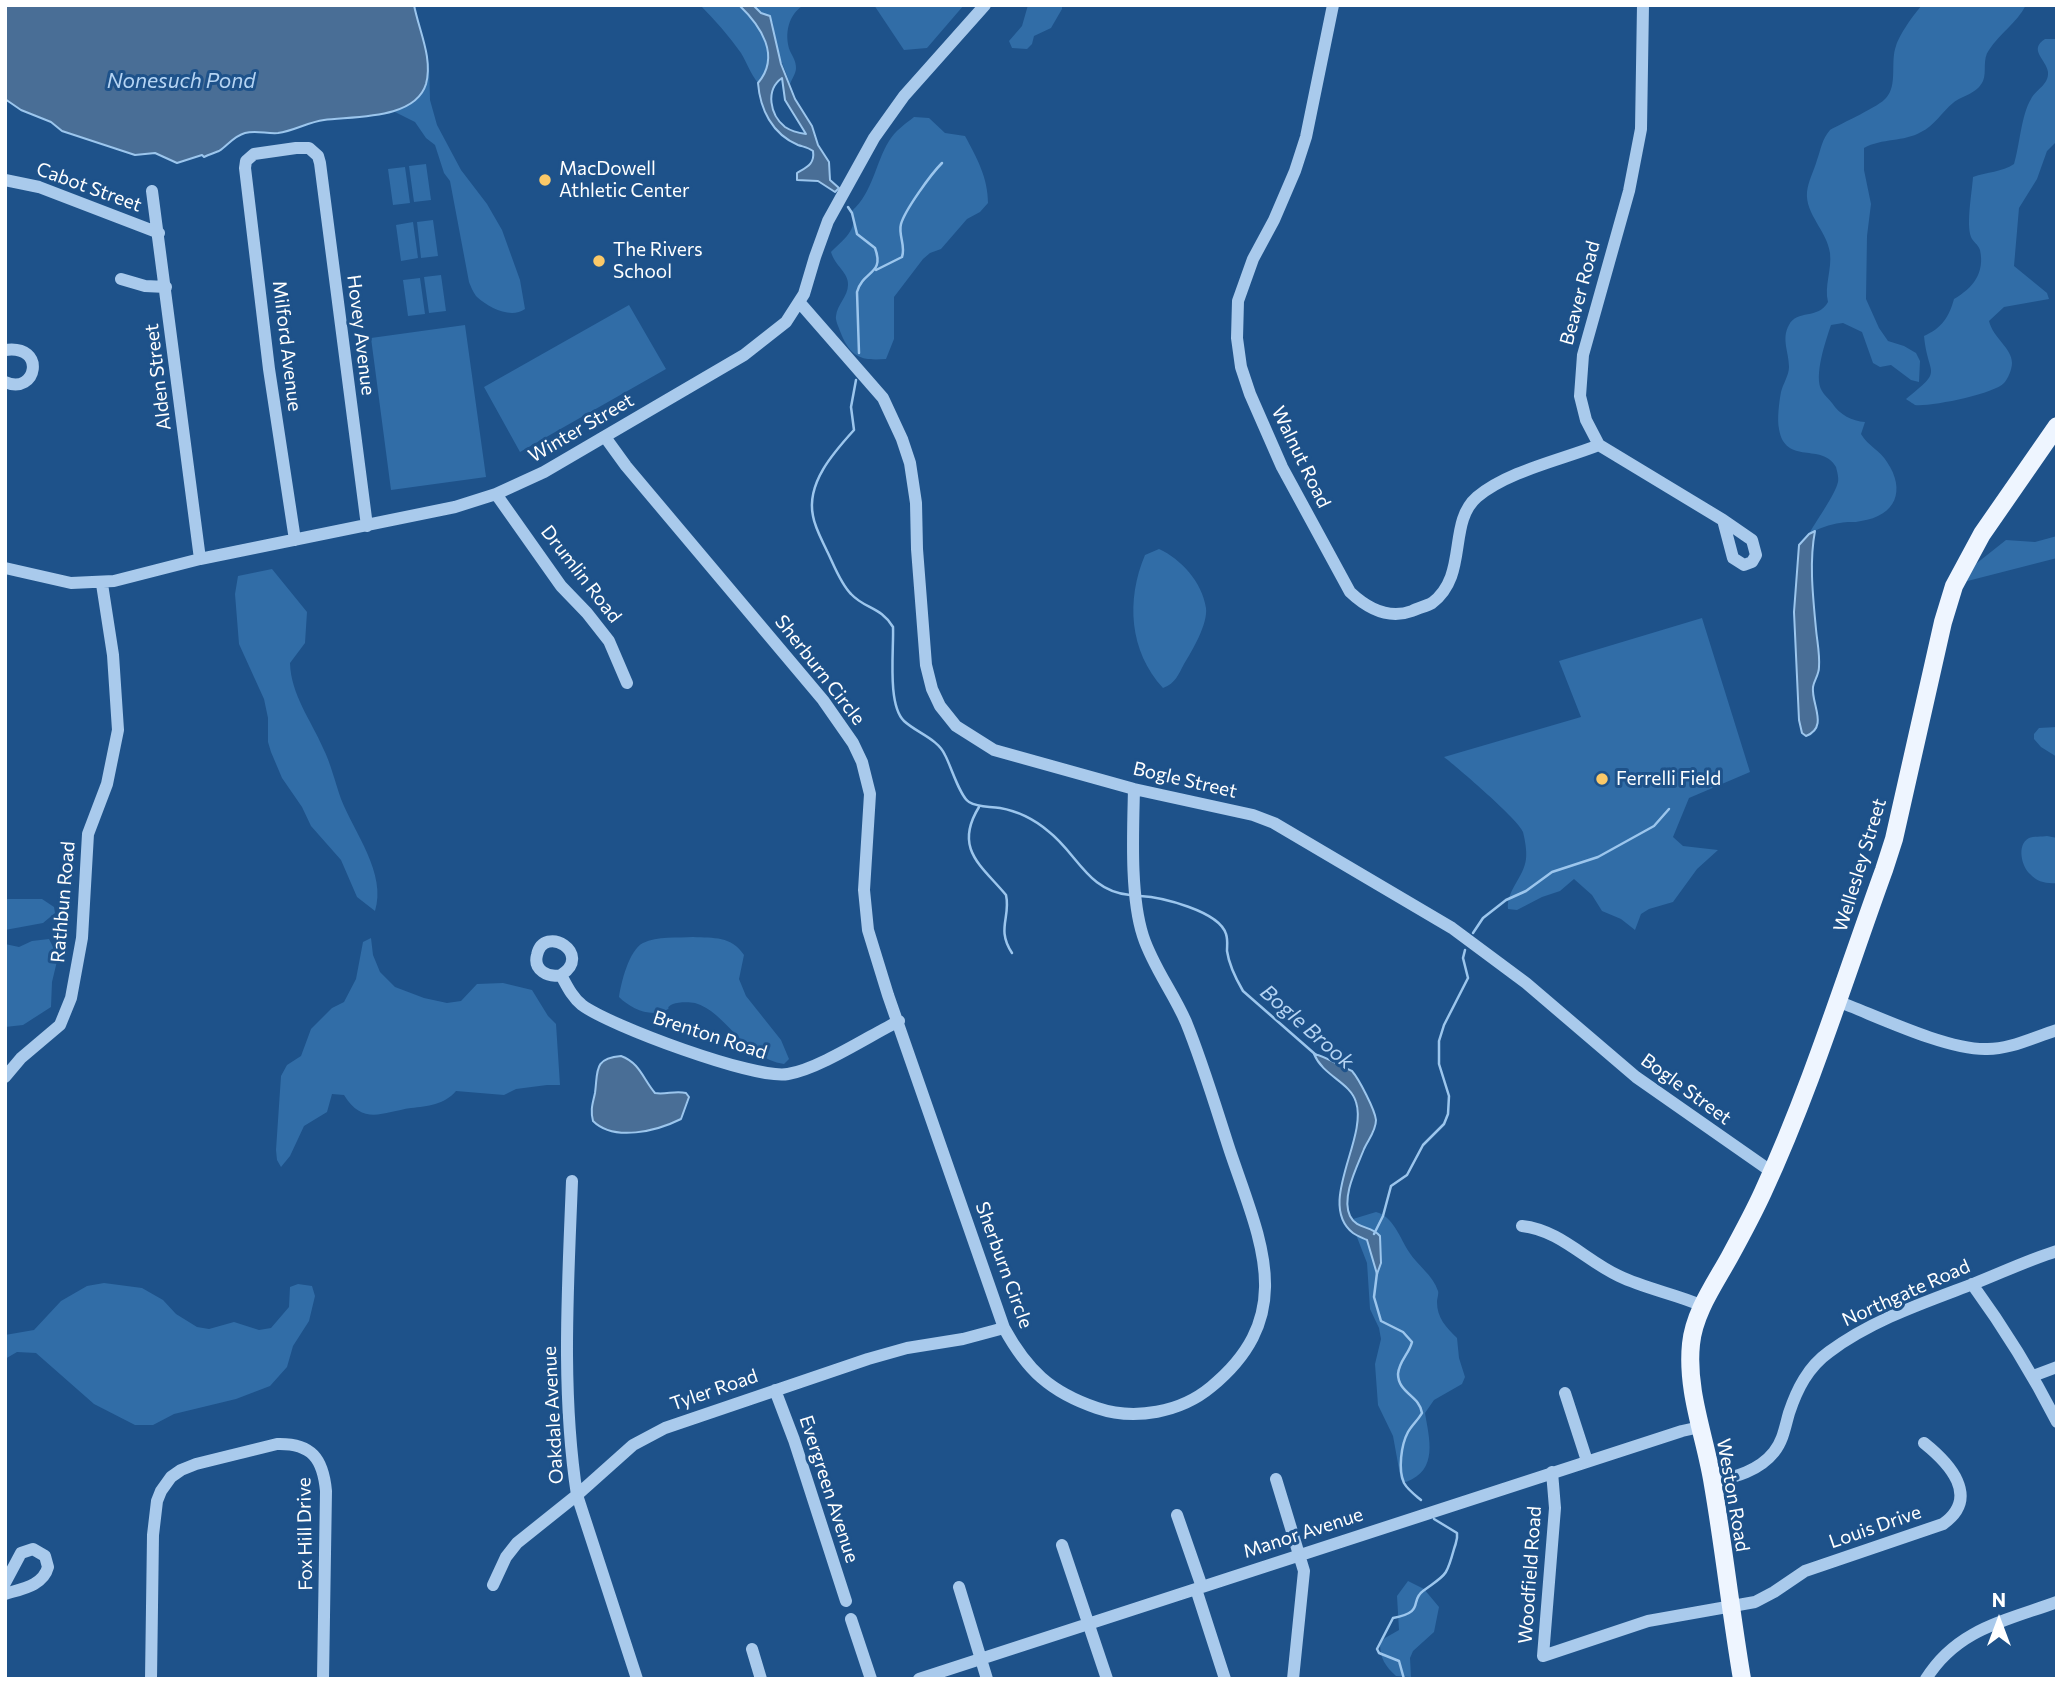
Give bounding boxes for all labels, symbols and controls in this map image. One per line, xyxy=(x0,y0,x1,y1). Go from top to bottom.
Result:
water label: Nonesuch Pond xyxy=(107,68,255,94)
street label: Cabot Street xyxy=(33,157,145,217)
place label: MacDowell Athletic Center xyxy=(559,158,690,202)
marker: MacDowell Athletic Center xyxy=(537,172,553,188)
street label: Beaver Road xyxy=(1555,238,1605,348)
place label: The Rivers School xyxy=(613,239,703,283)
marker: The Rivers School xyxy=(591,253,607,269)
street label: Hovey Avenue xyxy=(342,273,380,397)
street label: Milford Avenue xyxy=(268,279,306,413)
street label: Alden Street xyxy=(140,322,176,432)
street label: Winter Street xyxy=(524,389,638,467)
street label: Walnut Road xyxy=(1267,402,1335,512)
street label: Drumlin Road xyxy=(536,521,626,627)
street label: Sherburn Circle xyxy=(770,611,870,729)
street label: Bogle Street xyxy=(1131,757,1239,803)
place label: Ferrelli Field xyxy=(1616,768,1721,790)
marker: Ferrelli Field xyxy=(1594,771,1610,787)
street label: Wellesley Street xyxy=(1829,796,1891,934)
street label: Rathbun Road xyxy=(46,840,80,964)
water label: Bogle Brook xyxy=(1255,979,1359,1075)
street label: Brenton Road xyxy=(650,1006,770,1064)
street label: Bogle Street xyxy=(1636,1049,1736,1129)
street label: Sherburn Circle xyxy=(971,1199,1037,1331)
street label: Northgate Road xyxy=(1838,1255,1974,1331)
street label: Oakdale Avenue xyxy=(538,1345,568,1485)
street label: Tyler Road xyxy=(667,1364,761,1416)
street label: Evergreen Avenue xyxy=(794,1412,864,1566)
street label: Weston Road xyxy=(1712,1437,1754,1553)
street label: Fox Hill Drive xyxy=(293,1477,317,1591)
street label: Louis Drive xyxy=(1826,1501,1924,1553)
street label: Manor Avenue xyxy=(1240,1503,1366,1563)
street label: Woodfield Road xyxy=(1514,1505,1546,1645)
north arrow xyxy=(1964,1586,2034,1656)
text: N xyxy=(1992,1588,2006,1611)

